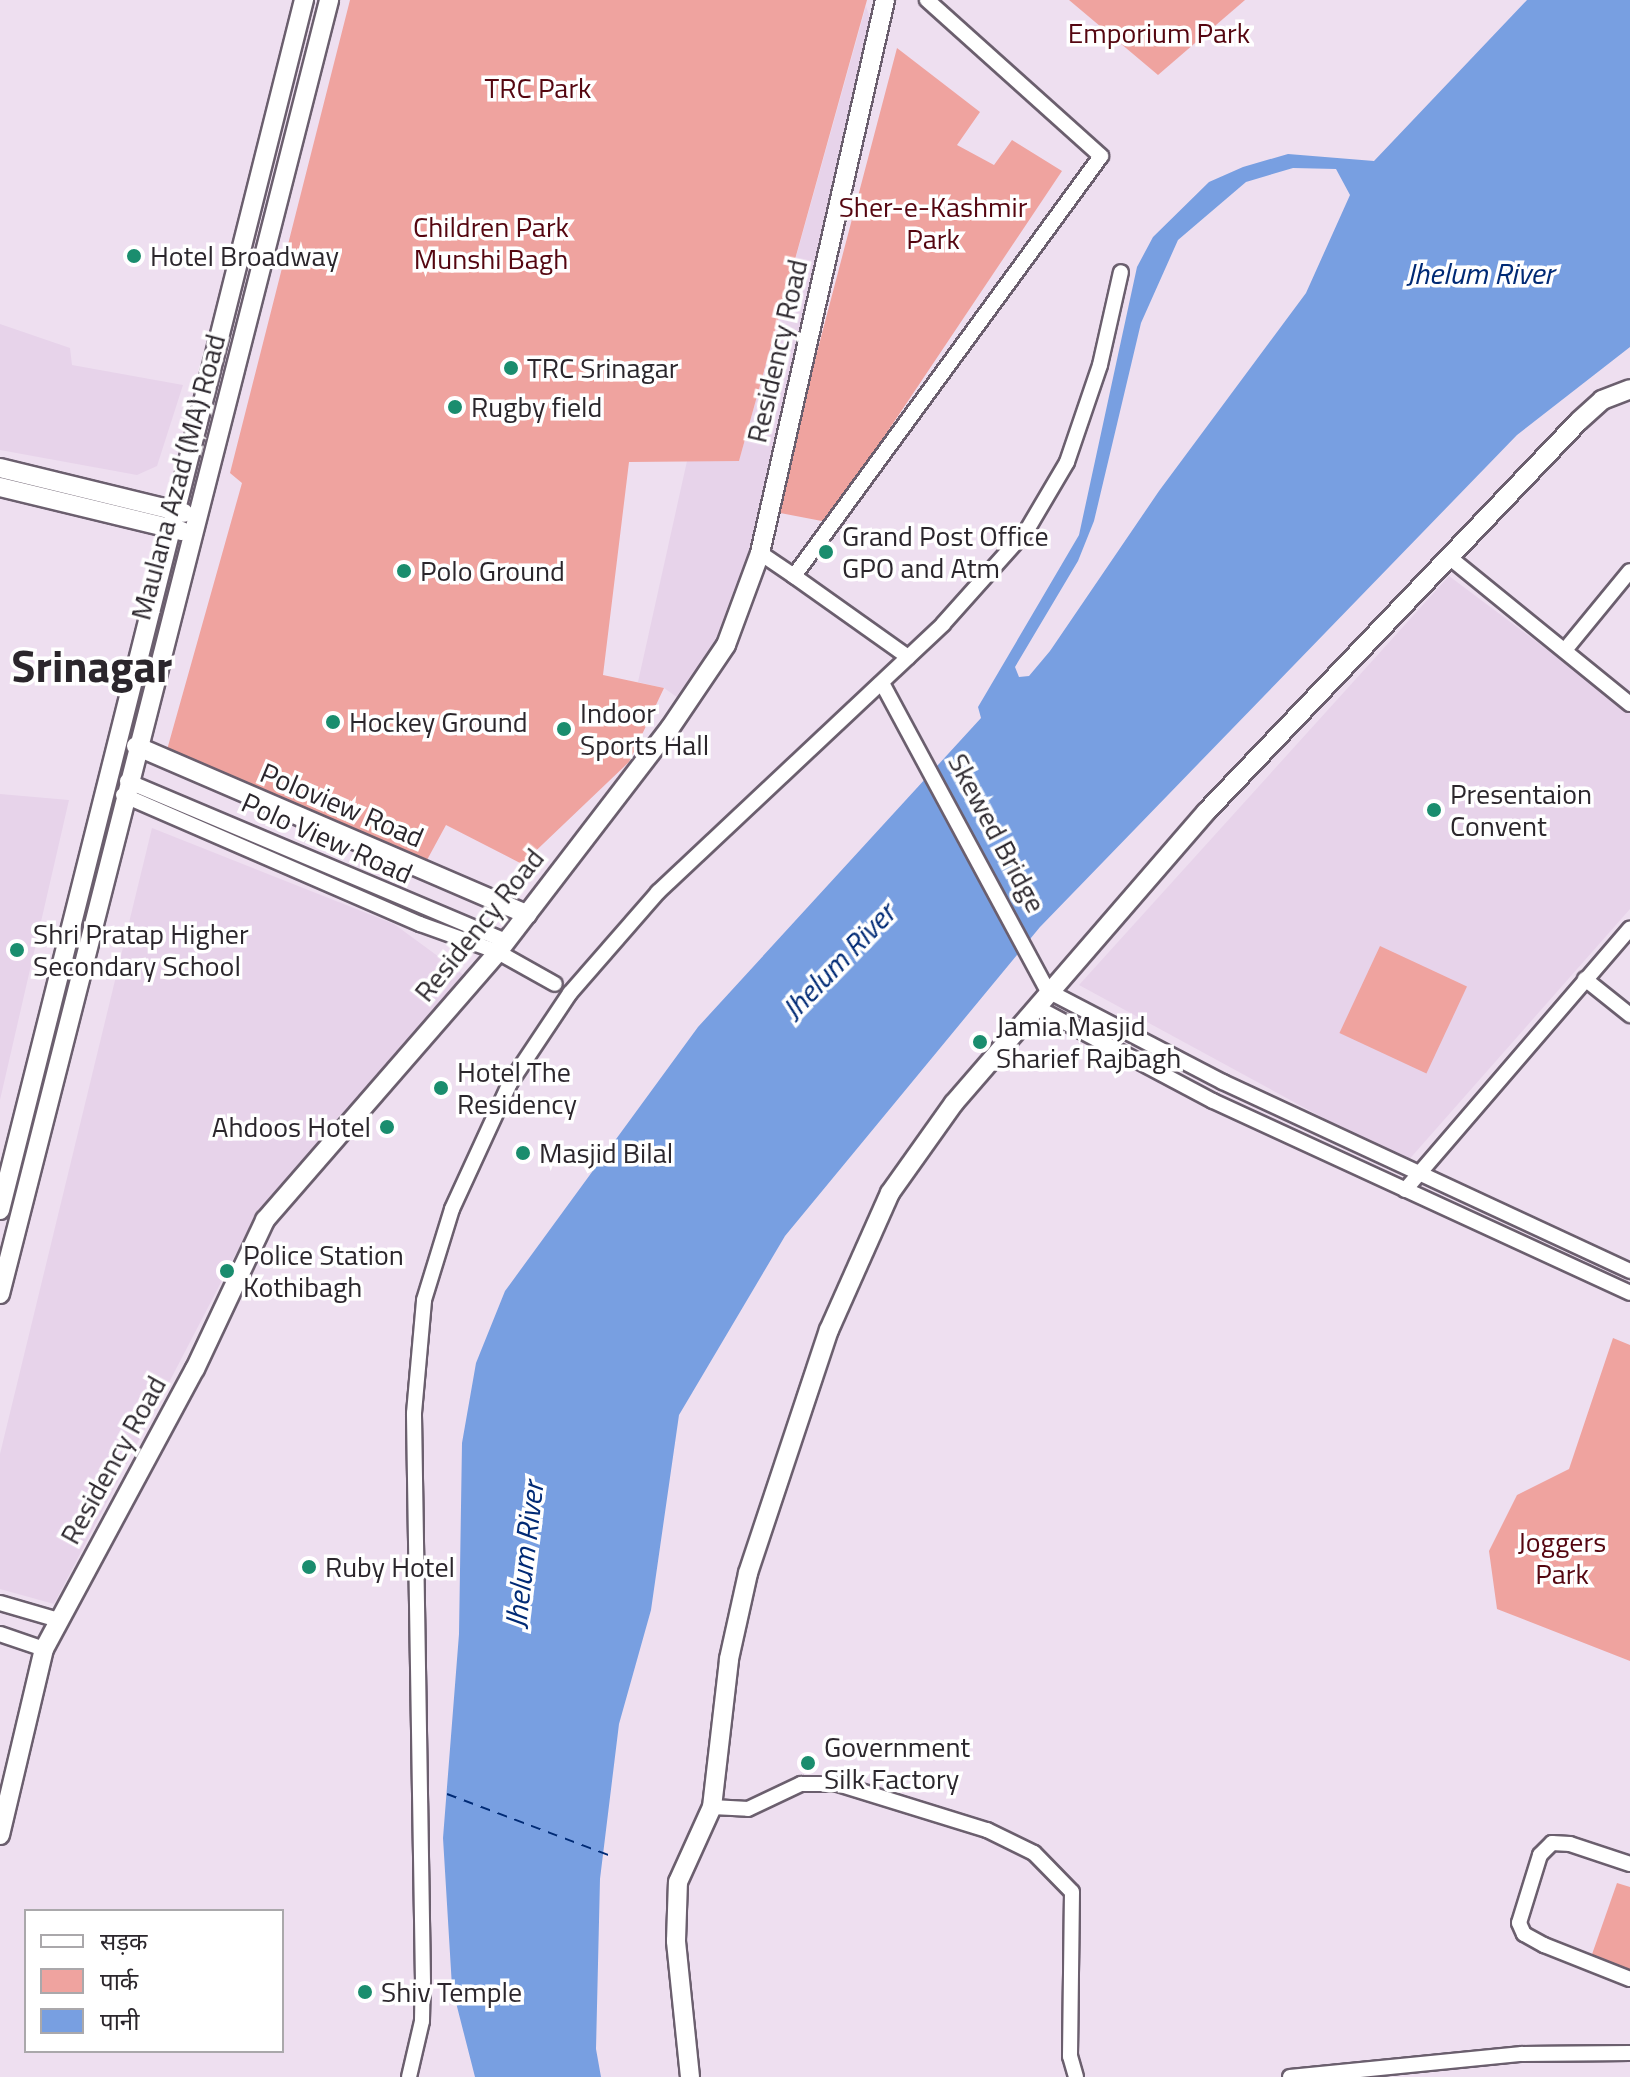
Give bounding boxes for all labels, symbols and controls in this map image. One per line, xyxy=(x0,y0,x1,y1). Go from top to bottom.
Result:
park label: Emporium Park xyxy=(1068,16,1250,50)
park label: TRC Park xyxy=(485,71,591,105)
park label: Sher-e-Kashmir Park xyxy=(839,190,1027,256)
park label: Children Park Munshi Bagh xyxy=(413,210,569,276)
place label: Hotel Broadway xyxy=(150,239,339,273)
marker: Hotel Broadway xyxy=(125,247,143,265)
water label: Jhelum River xyxy=(1406,255,1554,291)
street label: Residency Road xyxy=(740,256,814,446)
street label: Maulana Azad (MA) Road xyxy=(124,330,232,624)
place label: TRC Srinagar xyxy=(527,351,679,385)
marker: TRC Srinagar xyxy=(502,359,520,377)
place label: Rugby field xyxy=(471,390,602,424)
marker: Rugby field xyxy=(446,398,464,416)
place label: Grand Post Office GPO and Atm xyxy=(842,519,1049,585)
marker: Grand Post Office GPO and Atm xyxy=(817,543,835,561)
place label: Polo Ground xyxy=(420,554,565,588)
marker: Polo Ground xyxy=(395,562,413,580)
district label: Srinagar xyxy=(12,640,172,692)
place label: Indoor Sports Hall xyxy=(580,696,709,762)
place label: Hockey Ground xyxy=(349,705,528,739)
marker: Hockey Ground xyxy=(324,713,342,731)
marker: Indoor Sports Hall xyxy=(555,720,573,738)
street label: Skewed Bridge xyxy=(941,748,1053,918)
street label: Poloview Road xyxy=(255,756,429,854)
place label: Presentaion Convent xyxy=(1450,777,1592,843)
street label: Polo View Road xyxy=(236,785,418,891)
marker: Presentaion Convent xyxy=(1425,801,1443,819)
street label: Residency Road xyxy=(407,842,551,1008)
water label: Jhelum River xyxy=(774,895,902,1027)
place label: Shri Pratap Higher Secondary School xyxy=(33,917,249,983)
marker: Shri Pratap Higher Secondary School xyxy=(8,941,26,959)
place label: Jamia Masjid Sharief Rajbagh xyxy=(996,1009,1181,1075)
marker: Jamia Masjid Sharief Rajbagh xyxy=(971,1033,989,1051)
place label: Hotel The Residency xyxy=(457,1055,577,1121)
marker: Hotel The Residency xyxy=(432,1079,450,1097)
place label: Ahdoos Hotel xyxy=(212,1110,371,1144)
marker: Ahdoos Hotel xyxy=(378,1118,396,1136)
place label: Masjid Bilal xyxy=(539,1136,673,1170)
marker: Masjid Bilal xyxy=(514,1144,532,1162)
place label: Police Station Kothibagh xyxy=(243,1238,404,1304)
marker: Police Station Kothibagh xyxy=(218,1262,236,1280)
street label: Residency Road xyxy=(53,1370,173,1550)
water label: Jhelum River xyxy=(497,1480,551,1630)
park label: Joggers Park xyxy=(1518,1525,1606,1591)
place label: Ruby Hotel xyxy=(325,1550,455,1584)
marker: Ruby Hotel xyxy=(300,1558,318,1576)
place label: Government Silk Factory xyxy=(824,1730,970,1796)
marker: Government Silk Factory xyxy=(799,1754,817,1772)
legend xyxy=(24,1909,284,2053)
text: सड़क xyxy=(100,1923,148,1959)
text: पार्क xyxy=(100,1963,138,1999)
place label: Shiv Temple xyxy=(381,1975,522,2009)
marker: Shiv Temple xyxy=(356,1983,374,2001)
text: पानी xyxy=(100,2003,139,2039)

